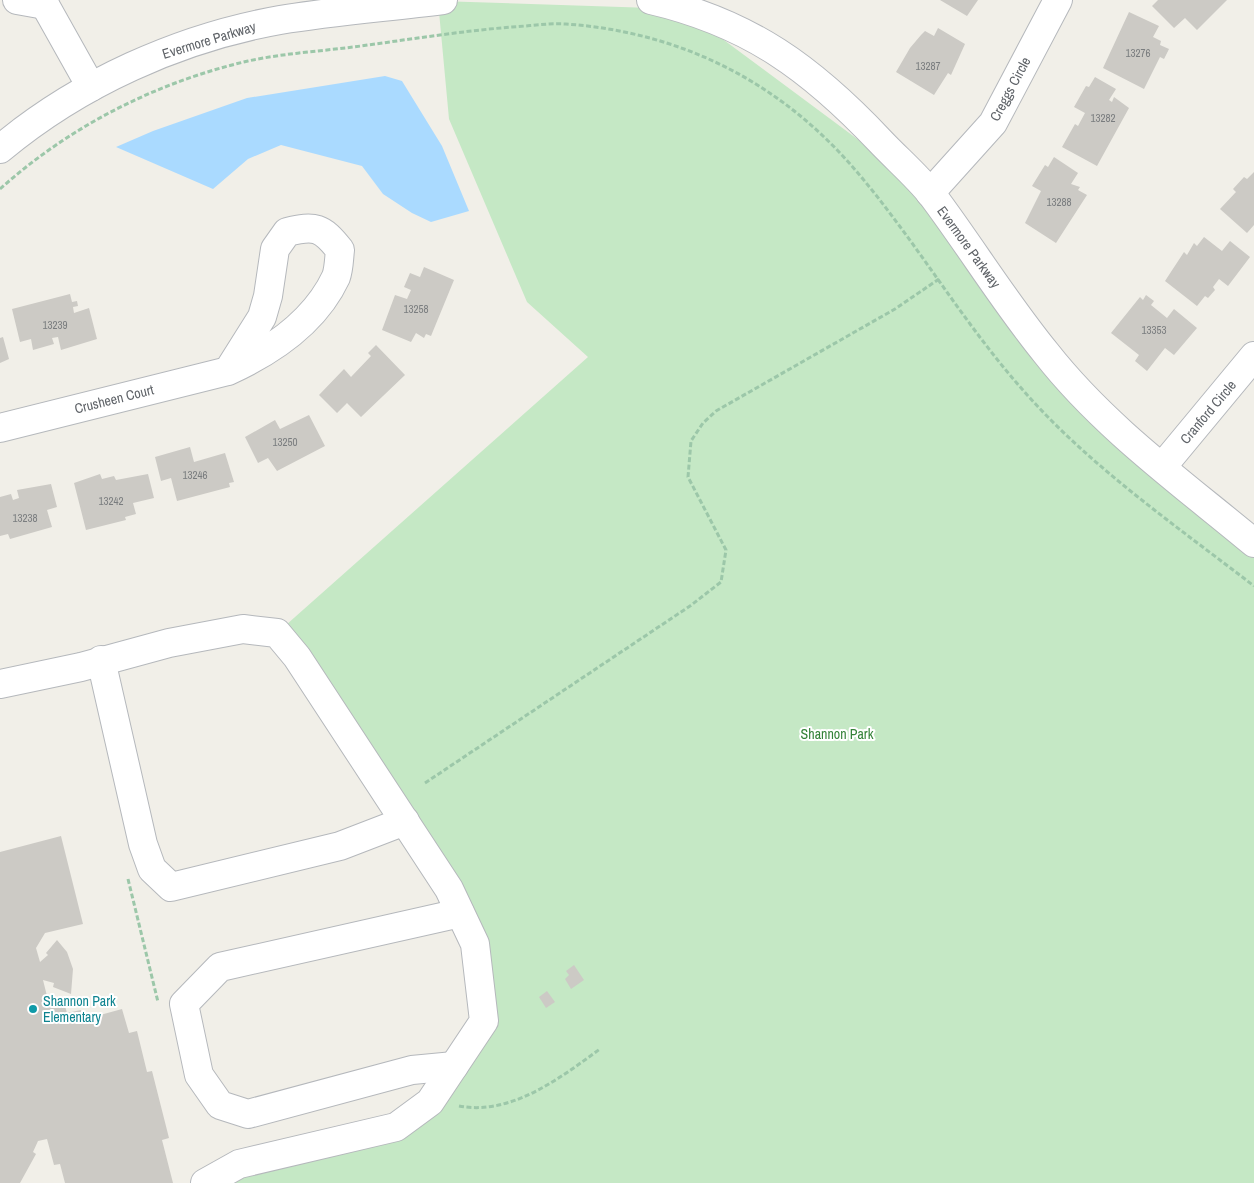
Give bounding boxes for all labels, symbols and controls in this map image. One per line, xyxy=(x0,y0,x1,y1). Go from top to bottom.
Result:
street label: Evermore Parkway xyxy=(160,17,258,63)
house number: 13276 xyxy=(1125,46,1151,60)
street label: Creggs Circle xyxy=(986,54,1034,124)
house number: 13287 xyxy=(915,59,941,73)
house number: 13282 xyxy=(1090,111,1116,125)
house number: 13288 xyxy=(1046,195,1072,209)
street label: Evermore Parkway xyxy=(933,202,1005,292)
house number: 13258 xyxy=(403,302,429,316)
house number: 13239 xyxy=(42,318,68,332)
house number: 13353 xyxy=(1141,323,1167,337)
street label: Cranford Circle xyxy=(1176,376,1240,448)
street label: Crusheen Court xyxy=(73,380,155,418)
house number: 13250 xyxy=(272,435,298,449)
house number: 13246 xyxy=(182,468,208,482)
house number: 13242 xyxy=(98,494,124,508)
house number: 13238 xyxy=(12,511,38,525)
park label: Shannon Park xyxy=(801,725,874,743)
place label: Shannon Park Elementary xyxy=(43,992,116,1026)
marker: Shannon Park Elementary xyxy=(27,1003,39,1015)

